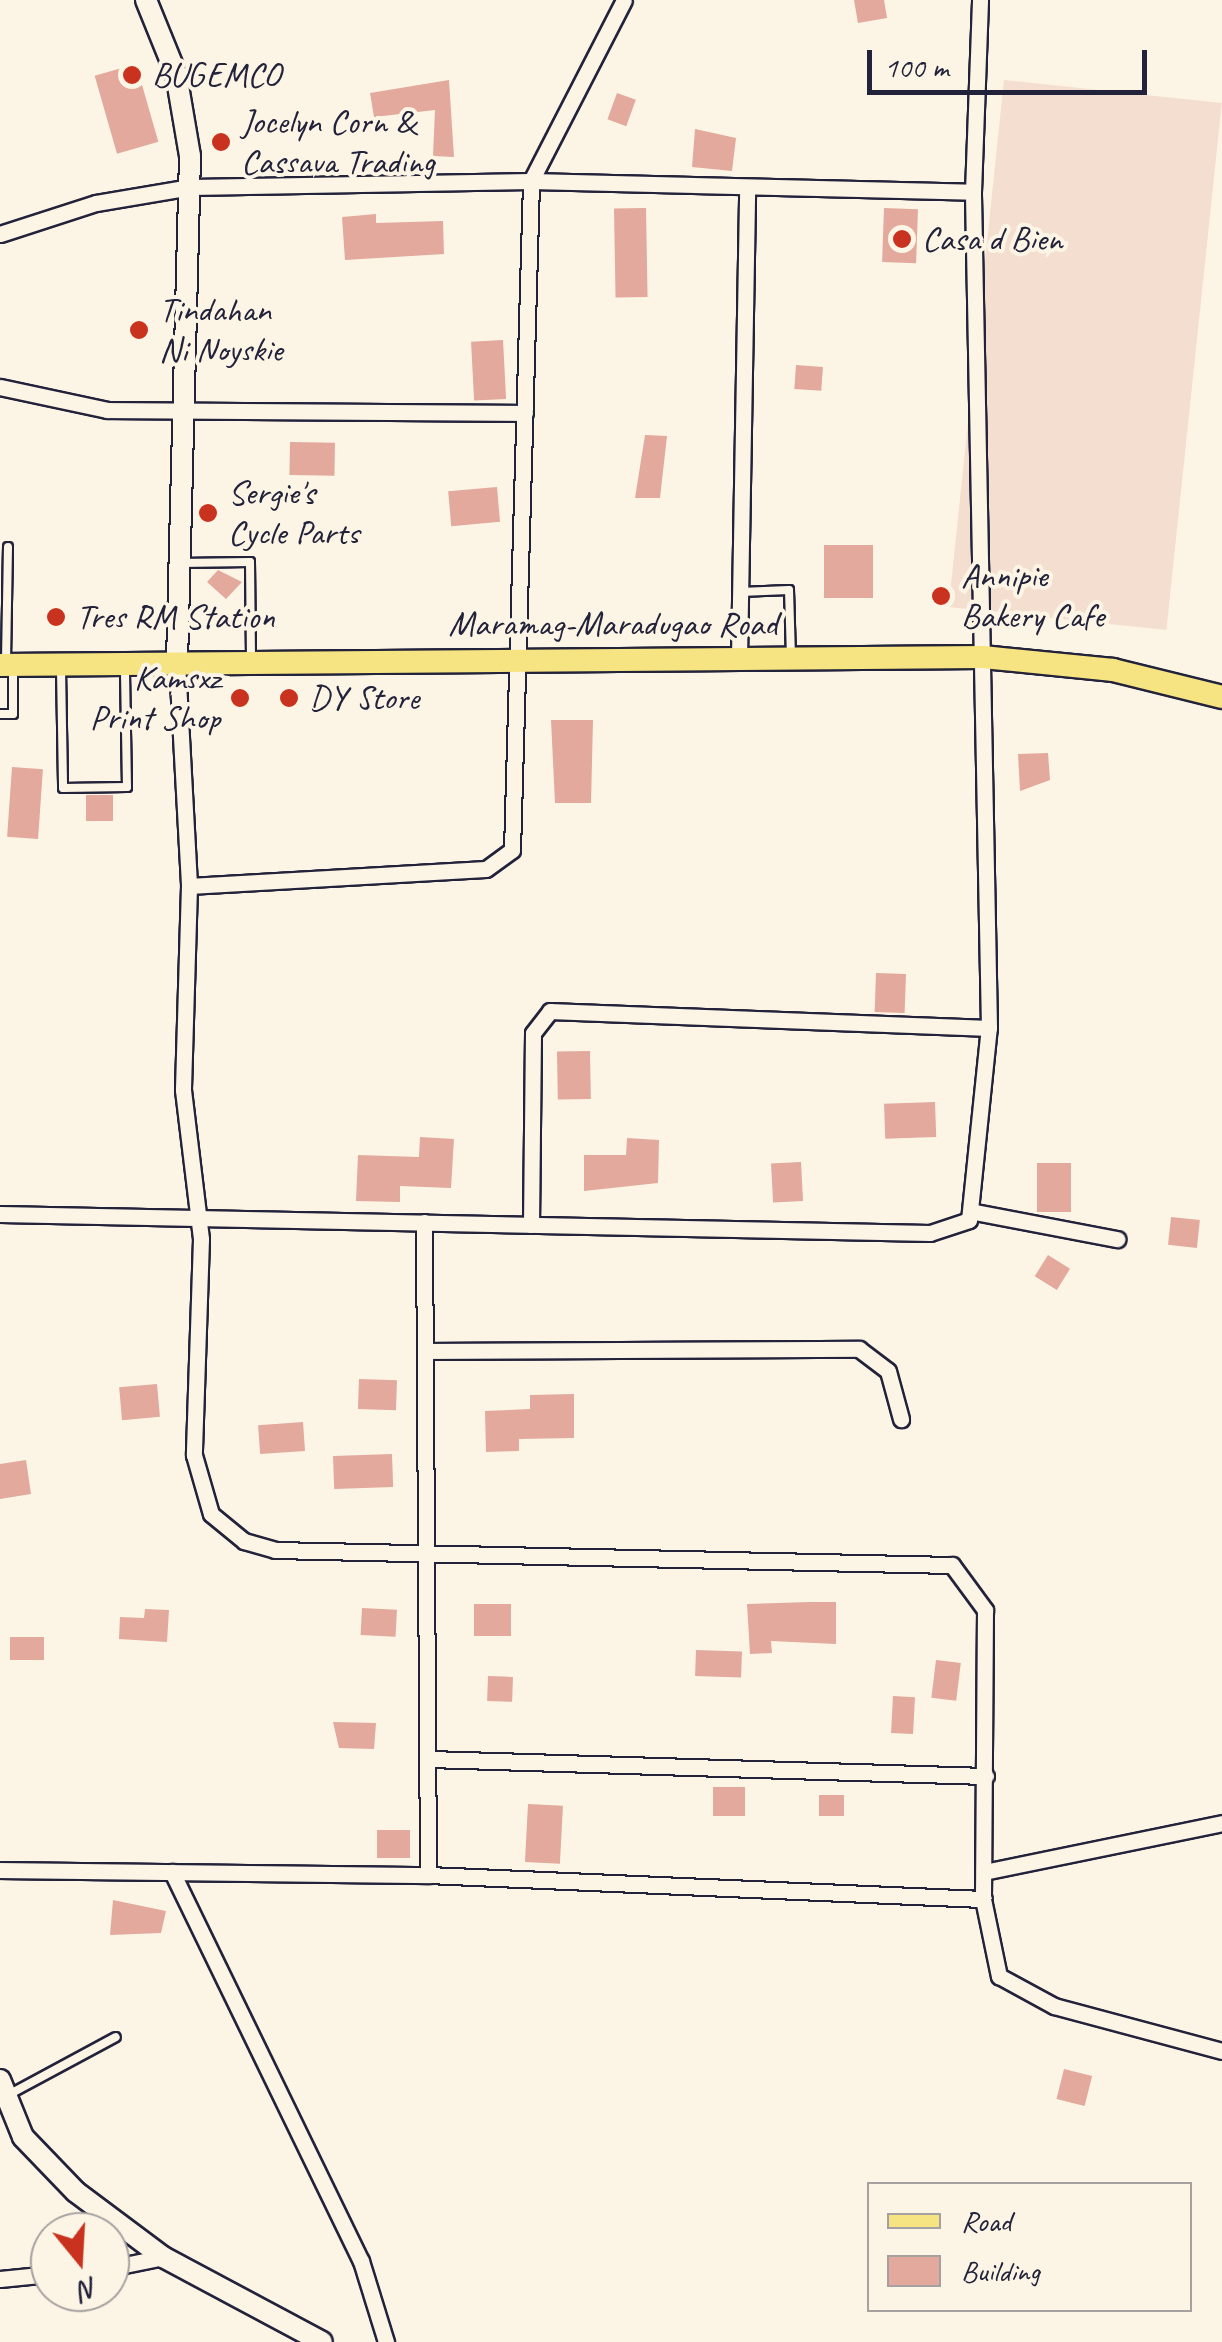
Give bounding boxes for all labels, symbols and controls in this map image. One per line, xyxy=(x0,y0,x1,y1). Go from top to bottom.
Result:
scale bar xyxy=(872,30,1152,92)
text: 100 m xyxy=(884,48,949,86)
place label: BUGEMCO xyxy=(152,54,281,96)
marker: BUGEMCO xyxy=(121,64,143,86)
place label: Jocelyn Corn & Cassava Trading xyxy=(241,101,435,183)
marker: Jocelyn Corn & Cassava Trading xyxy=(210,131,232,153)
place label: Casa d Bien xyxy=(922,218,1063,260)
marker: Casa d Bien xyxy=(891,228,913,250)
place label: Tindahan Ni Noyskie xyxy=(159,289,283,371)
marker: Tindahan Ni Noyskie xyxy=(128,319,150,341)
place label: Sergie's Cycle Parts xyxy=(228,472,361,554)
marker: Sergie's Cycle Parts xyxy=(197,502,219,524)
place label: Annipie Bakery Cafe xyxy=(961,555,1105,637)
marker: Annipie Bakery Cafe xyxy=(930,585,952,607)
place label: Tres RM Station xyxy=(76,596,277,638)
street label: Maramag-Maradugao Road xyxy=(449,603,777,645)
marker: Tres RM Station xyxy=(45,606,67,628)
place label: Kamsxz Print Shop xyxy=(89,657,220,739)
place label: DY Store xyxy=(309,677,421,719)
marker: Kamsxz Print Shop xyxy=(229,687,251,709)
marker: DY Store xyxy=(278,687,300,709)
legend xyxy=(867,2182,1192,2312)
text: Road xyxy=(961,2202,1011,2240)
north arrow xyxy=(30,2212,130,2312)
text: Building xyxy=(961,2252,1040,2290)
text: N xyxy=(75,2270,102,2308)

